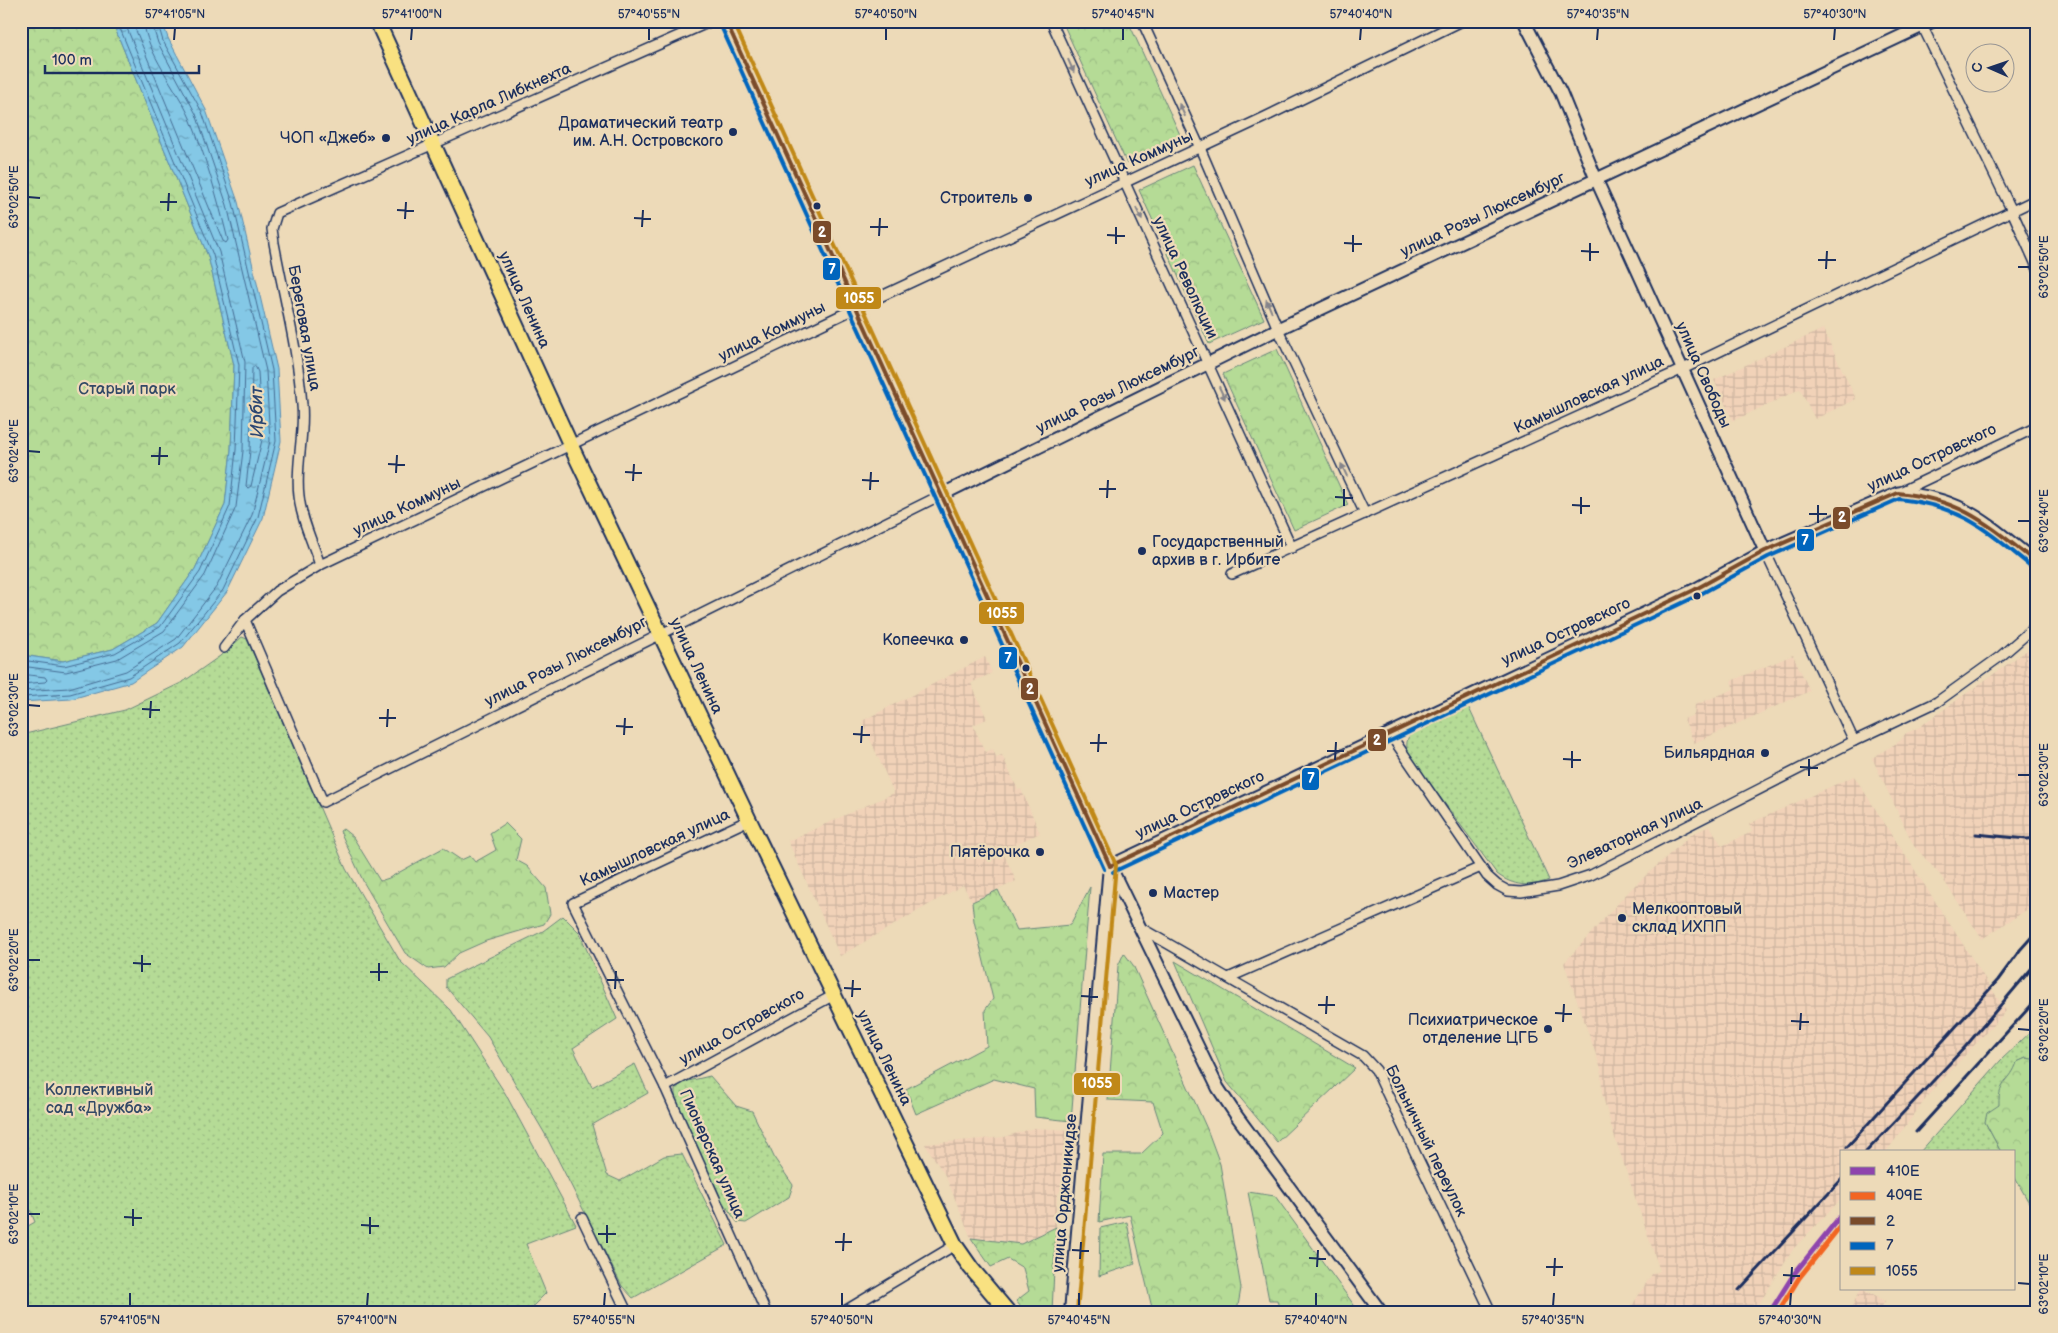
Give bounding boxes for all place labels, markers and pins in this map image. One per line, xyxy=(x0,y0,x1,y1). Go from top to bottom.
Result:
place label: Драматический театр им. А.Н. Островского xyxy=(559,114,723,151)
marker: Драматический театр им. А.Н. Островского xyxy=(727,126,739,138)
place label: ЧОП «Джеб» xyxy=(280,129,376,148)
marker: ЧОП «Джеб» xyxy=(380,132,392,144)
place label: Строитель xyxy=(940,189,1018,208)
marker: Строитель xyxy=(1022,192,1034,204)
unlabelled marker xyxy=(812,201,822,211)
place label: Государственный архив в г. Ирбите xyxy=(1152,533,1284,570)
marker: Государственный архив в г. Ирбите xyxy=(1136,545,1148,557)
unlabelled marker xyxy=(1692,591,1702,601)
place label: Копеечка xyxy=(882,631,955,650)
marker: Копеечка xyxy=(958,634,970,646)
unlabelled marker xyxy=(1021,663,1031,673)
place label: Бильярдная xyxy=(1663,744,1755,763)
marker: Бильярдная xyxy=(1759,747,1771,759)
place label: Пятёрочка xyxy=(950,843,1031,862)
marker: Пятёрочка xyxy=(1034,846,1046,858)
place label: Мастер xyxy=(1163,884,1219,903)
marker: Мастер xyxy=(1147,887,1159,899)
place label: Мелкооптовый склад ИХПП xyxy=(1632,900,1742,937)
marker: Мелкооптовый склад ИХПП xyxy=(1616,912,1628,924)
place label: Психиатрическое отделение ЦГБ xyxy=(1408,1011,1539,1048)
marker: Психиатрическое отделение ЦГБ xyxy=(1542,1023,1554,1035)

